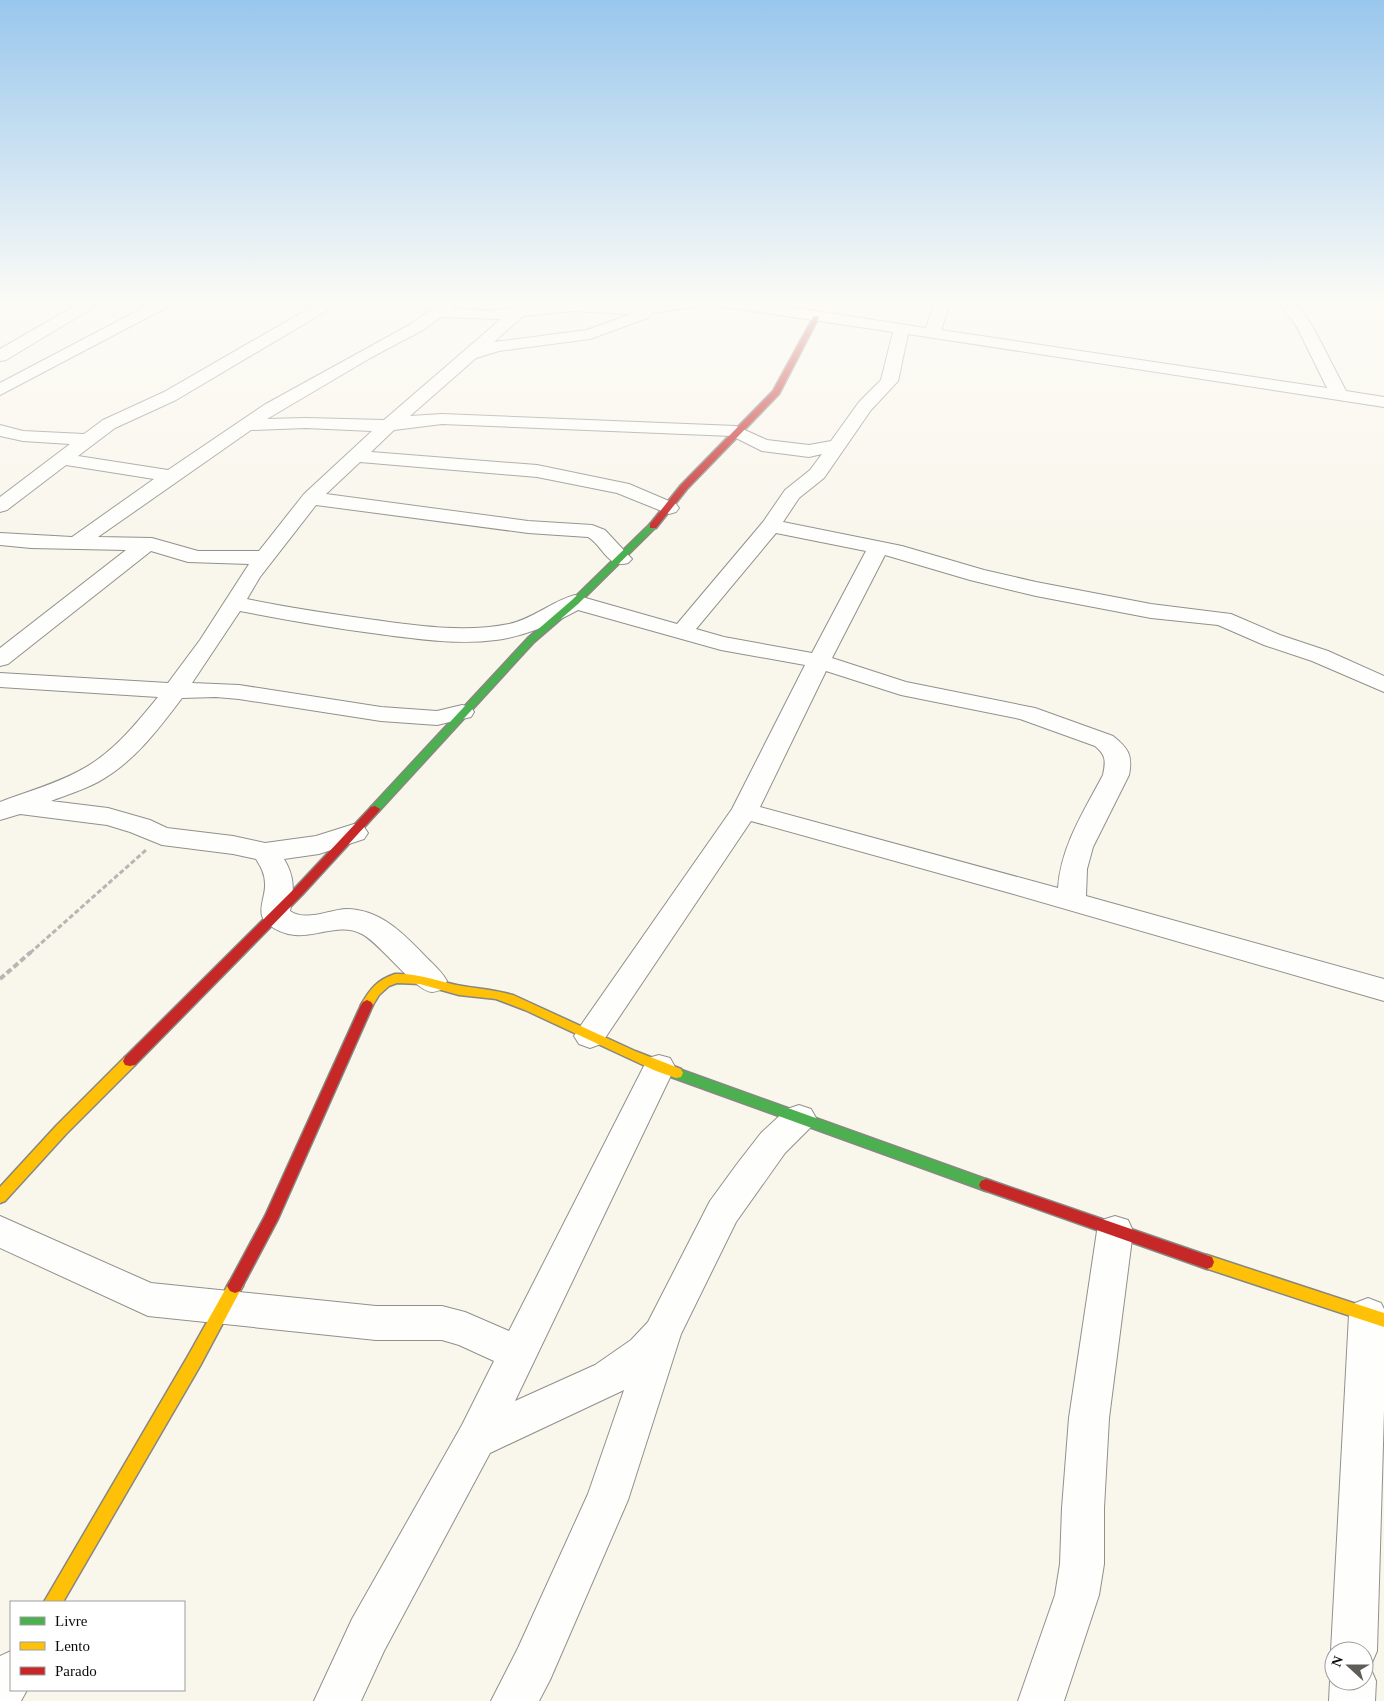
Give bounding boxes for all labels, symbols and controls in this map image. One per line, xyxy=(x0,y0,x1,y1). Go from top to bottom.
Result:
legend xyxy=(10,1601,185,1691)
text: Livre xyxy=(55,1613,88,1629)
text: Lento xyxy=(55,1638,90,1654)
north arrow xyxy=(1324,1641,1374,1691)
text: N xyxy=(1329,1654,1346,1669)
text: Parado xyxy=(55,1663,97,1679)

